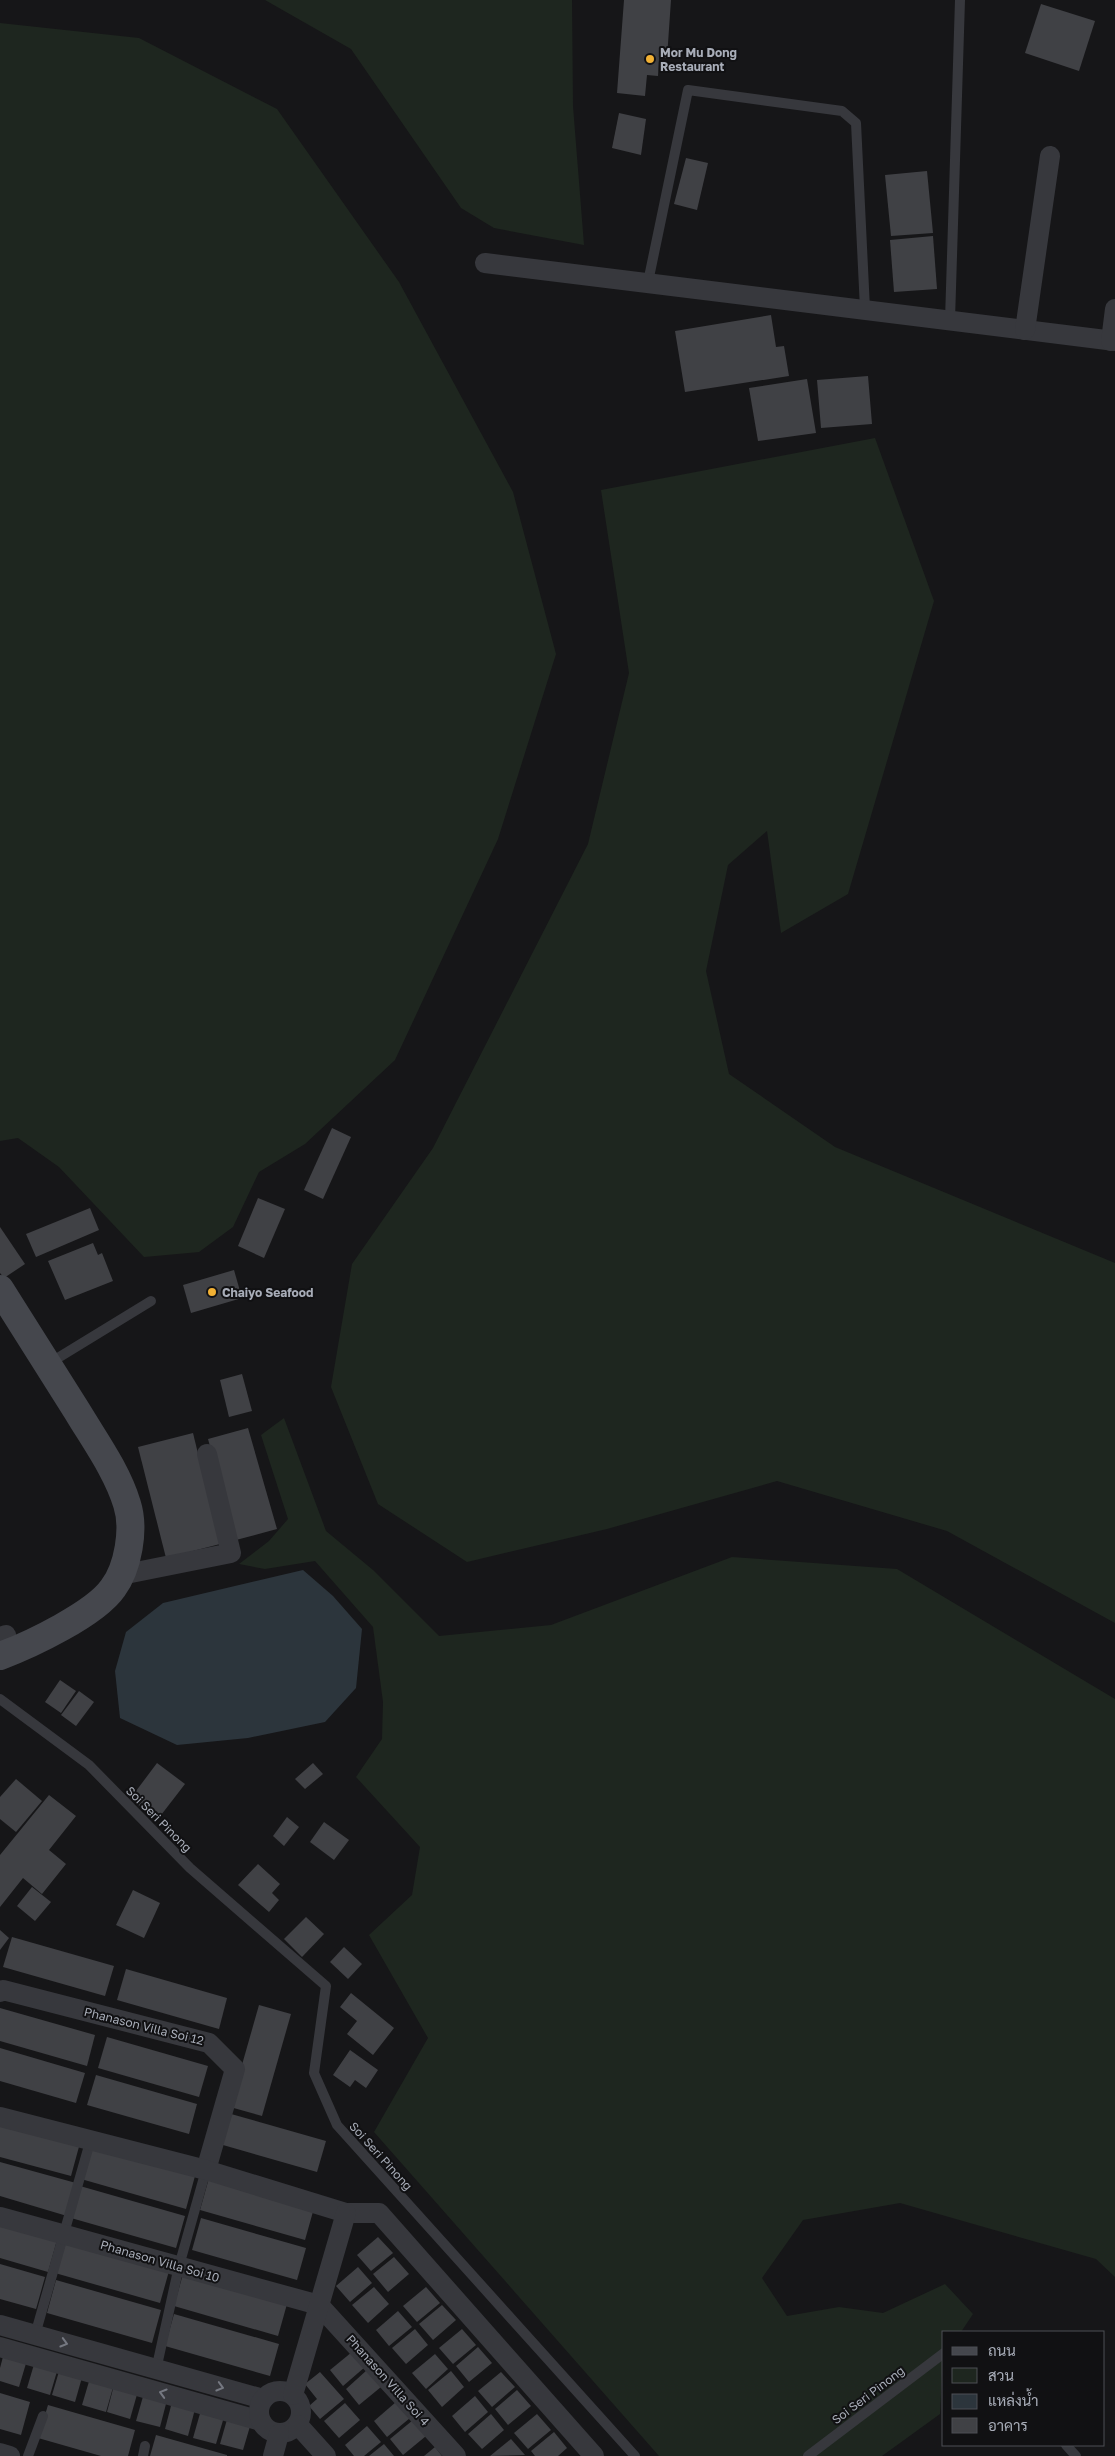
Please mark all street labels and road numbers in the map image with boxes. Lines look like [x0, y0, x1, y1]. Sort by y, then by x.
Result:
street label: Soi Seri Pinong [123, 1783, 195, 1855]
street label: Phanason Villa Soi 12 [83, 2004, 205, 2048]
street label: Soi Seri Pinong [346, 2119, 416, 2193]
street label: Phanason Villa Soi 10 [99, 2237, 221, 2285]
street label: Phanason Villa Soi 4 [343, 2331, 433, 2429]
street label: Soi Seri Pinong [829, 2363, 907, 2427]

